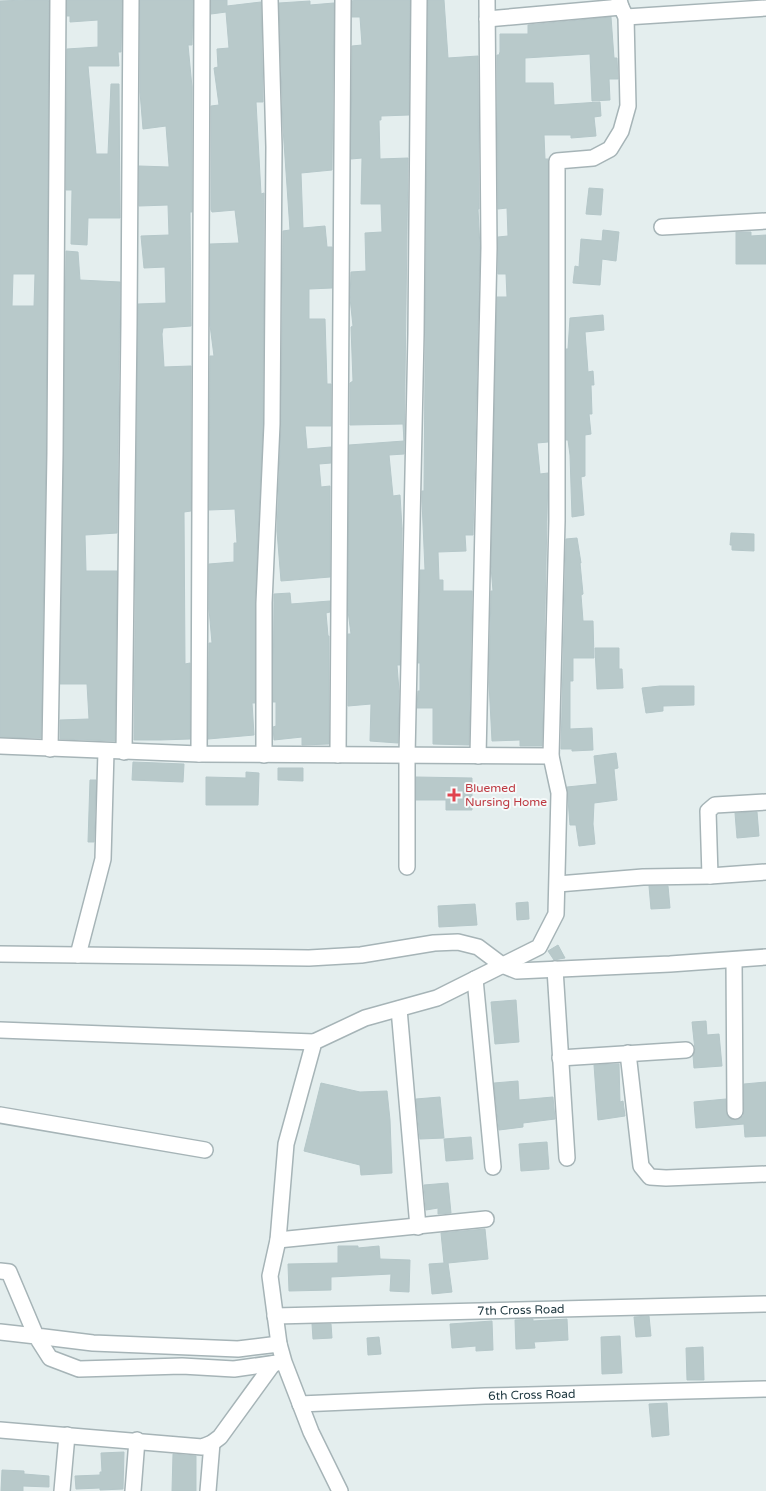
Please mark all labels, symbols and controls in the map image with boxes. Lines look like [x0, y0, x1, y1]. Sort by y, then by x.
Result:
place label: Bluemed Nursing Home [465, 781, 547, 809]
marker: Bluemed Nursing Home [447, 788, 461, 802]
street label: 7th Cross Road [477, 1302, 565, 1318]
street label: 6th Cross Road [488, 1387, 576, 1403]

